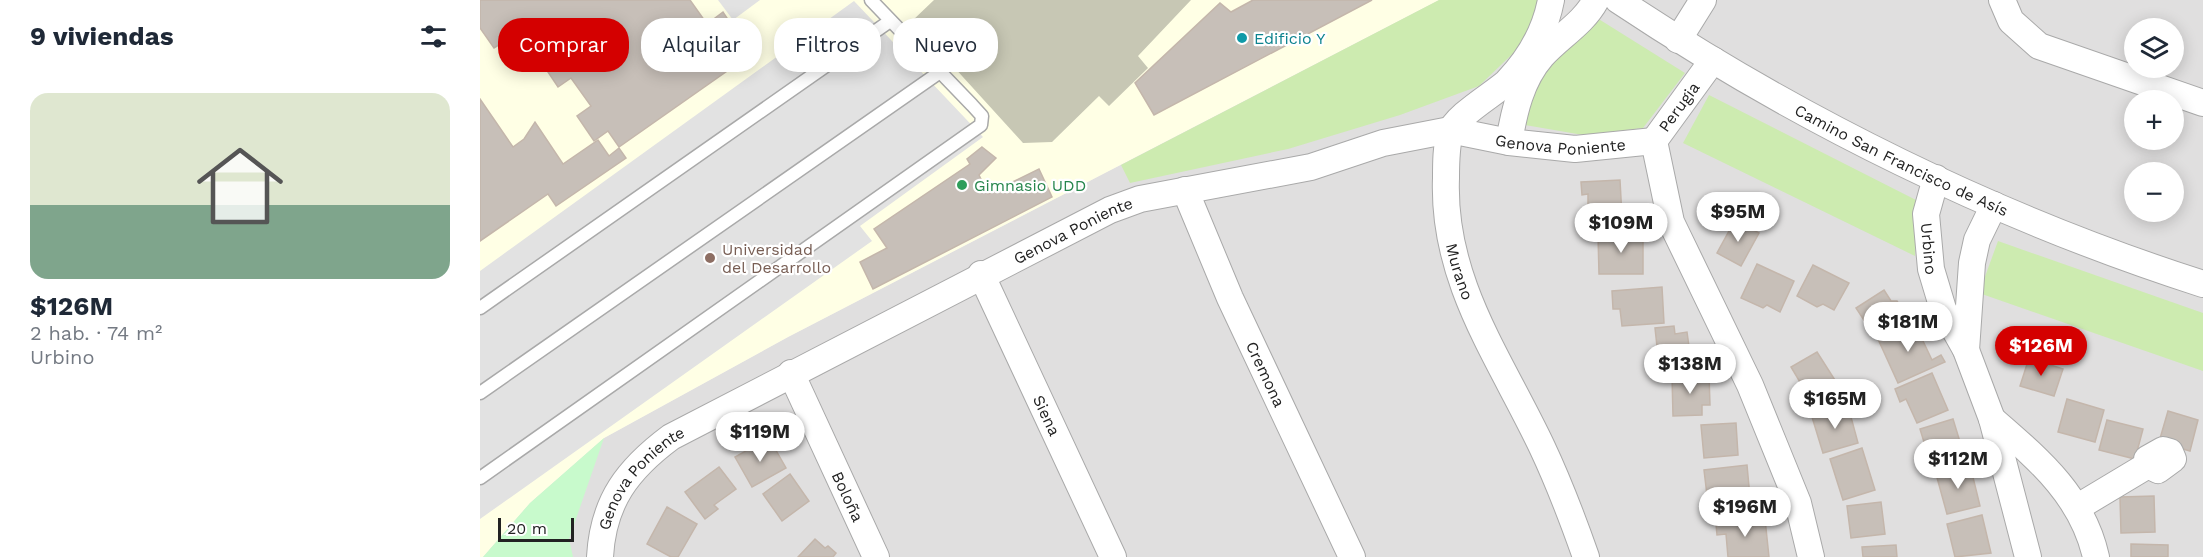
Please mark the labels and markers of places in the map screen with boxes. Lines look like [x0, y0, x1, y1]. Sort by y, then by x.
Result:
place label: Edificio Y [1254, 29, 1326, 48]
marker: Edificio Y [1235, 31, 1249, 45]
place label: Gimnasio UDD [974, 176, 1086, 195]
marker: Gimnasio UDD [955, 178, 969, 192]
pin: $95M [1702, 192, 1774, 243]
pin: $109M [1579, 203, 1663, 254]
place label: Universidad del Desarrollo [722, 240, 831, 277]
marker: Universidad del Desarrollo [703, 251, 717, 265]
pin: $181M [1866, 302, 1950, 353]
pin: $126M [1999, 326, 2083, 377]
pin: $138M [1648, 344, 1732, 395]
pin: $165M [1793, 379, 1877, 430]
pin: $119M [718, 412, 802, 463]
pin: $112M [1916, 439, 2000, 490]
pin: $196M [1703, 487, 1787, 538]

